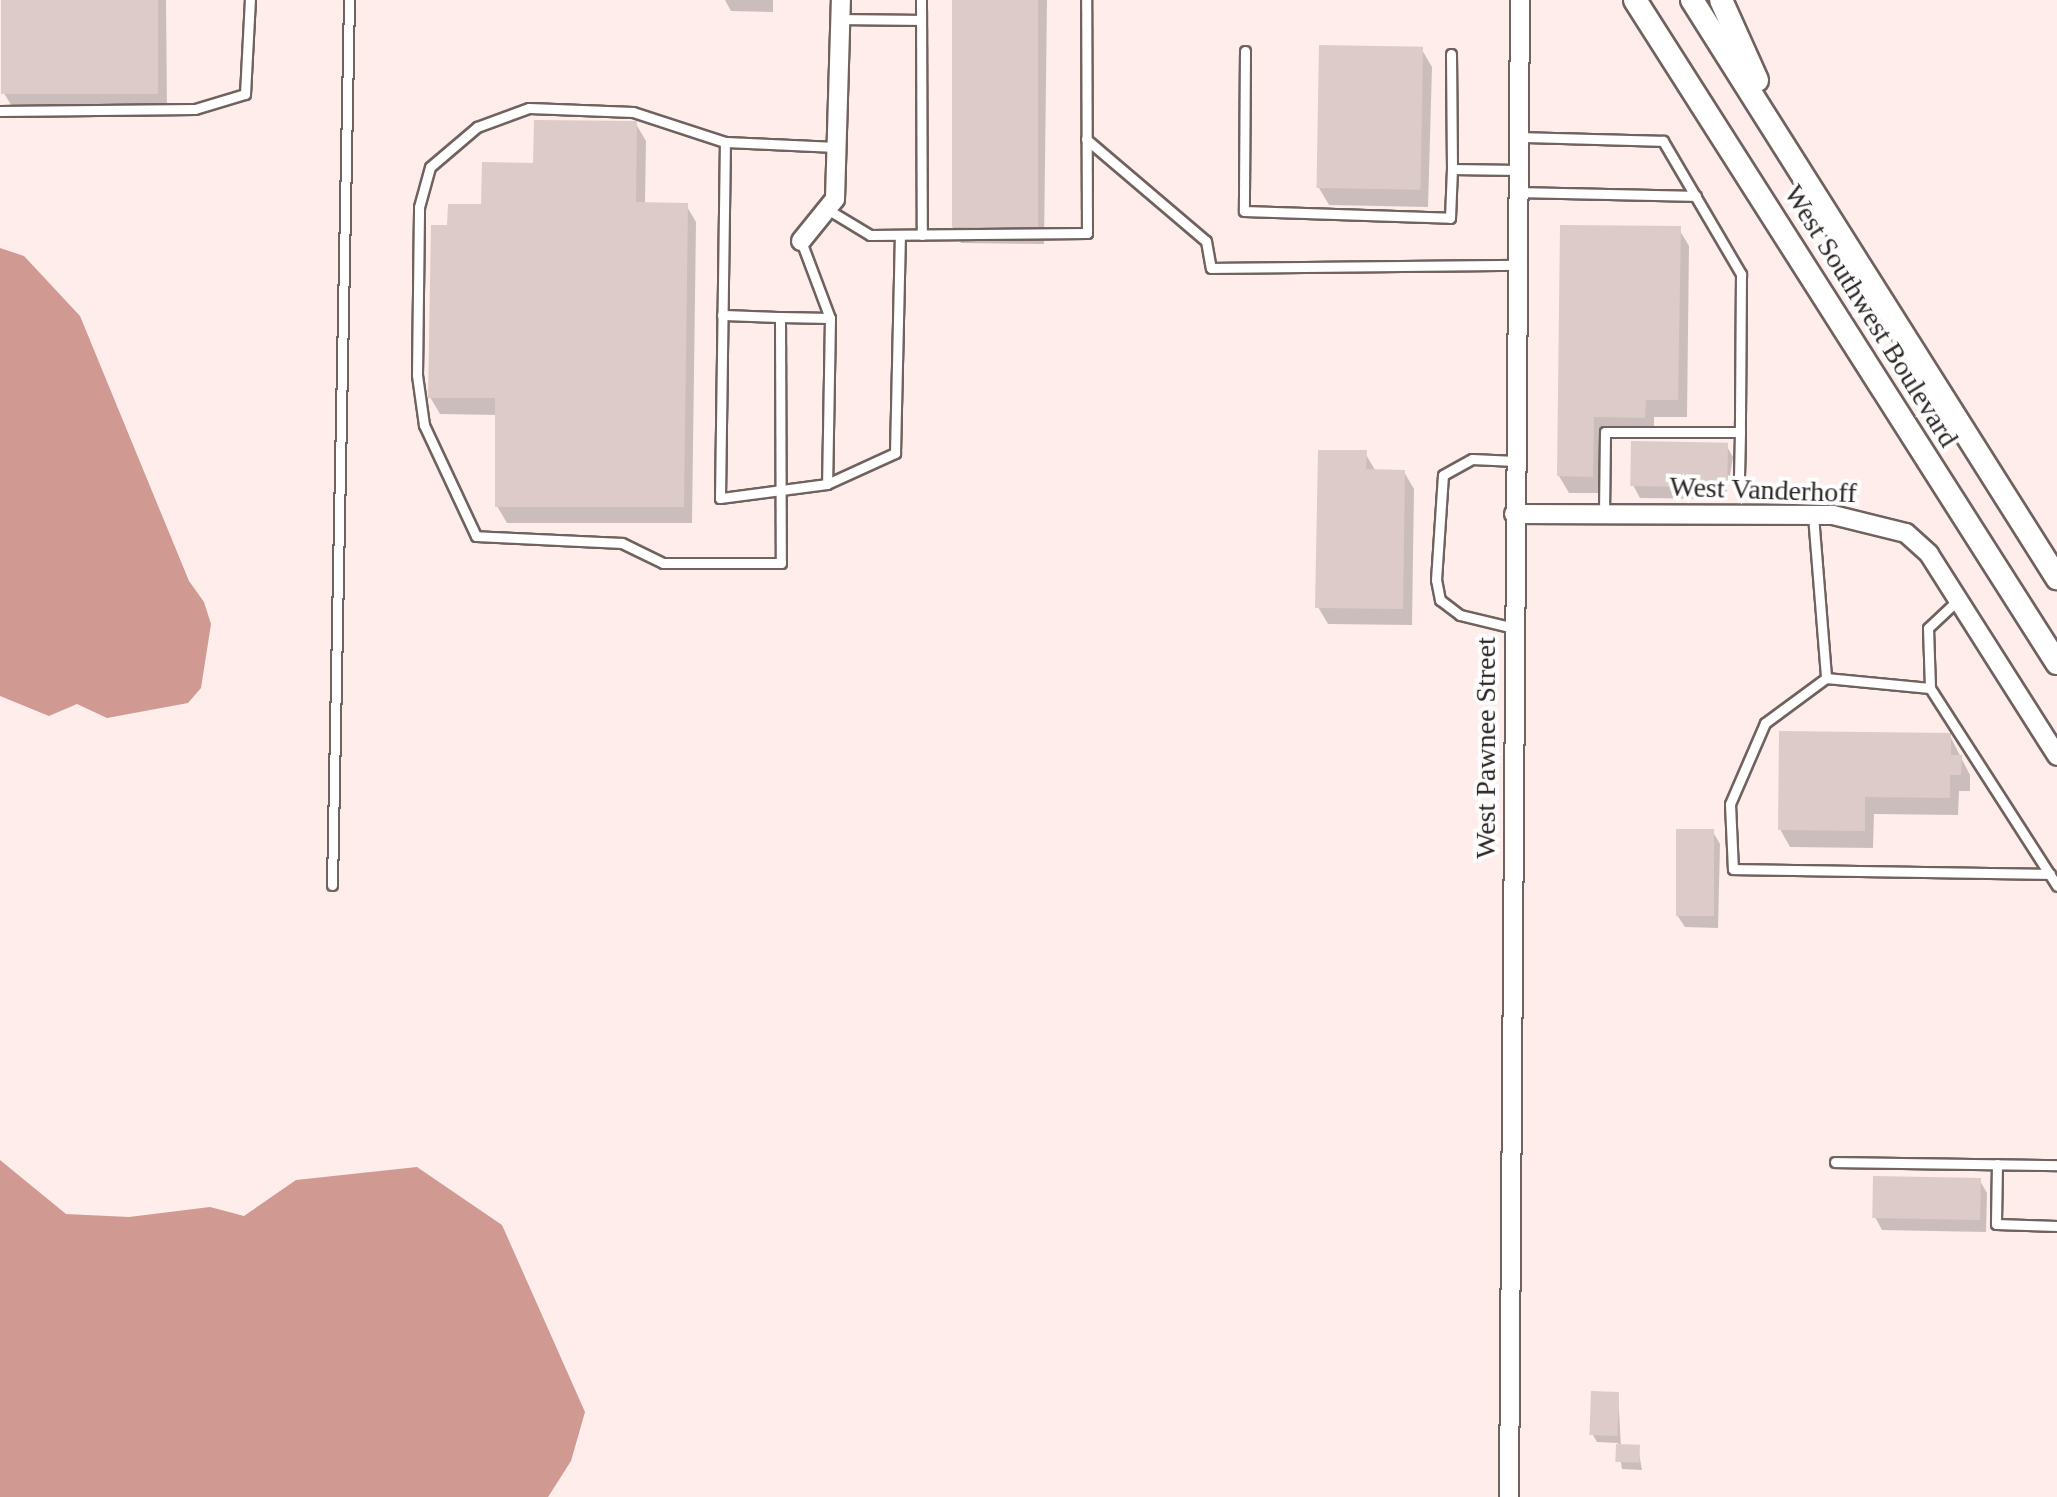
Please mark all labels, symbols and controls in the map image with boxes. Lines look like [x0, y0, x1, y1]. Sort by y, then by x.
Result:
street label: West Southwest Boulevard [1777, 179, 1965, 453]
street label: West Vanderhoff [1669, 470, 1857, 510]
street label: West Pawnee Street [1469, 637, 1503, 859]

